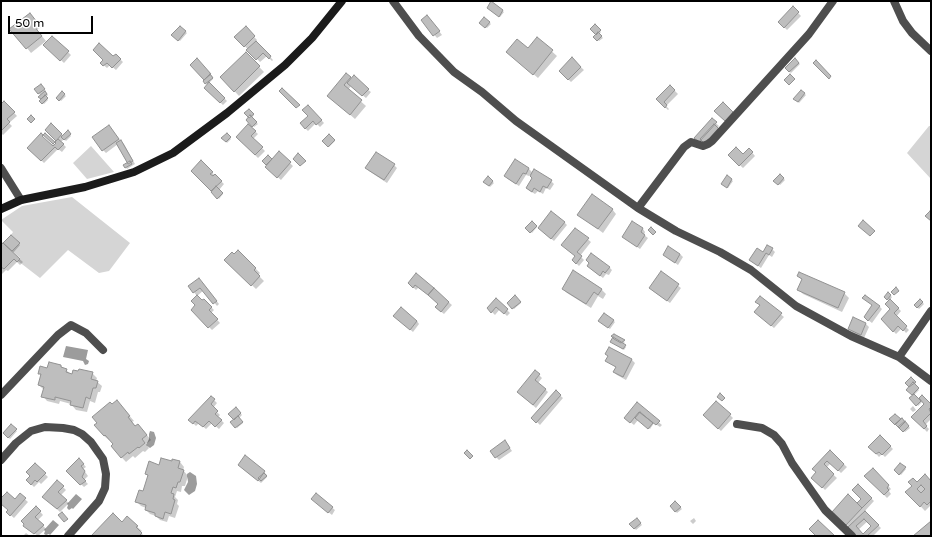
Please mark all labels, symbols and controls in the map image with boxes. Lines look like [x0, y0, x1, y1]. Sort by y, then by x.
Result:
scale bar [10, 8, 95, 34]
text: 50 m [15, 16, 44, 30]

